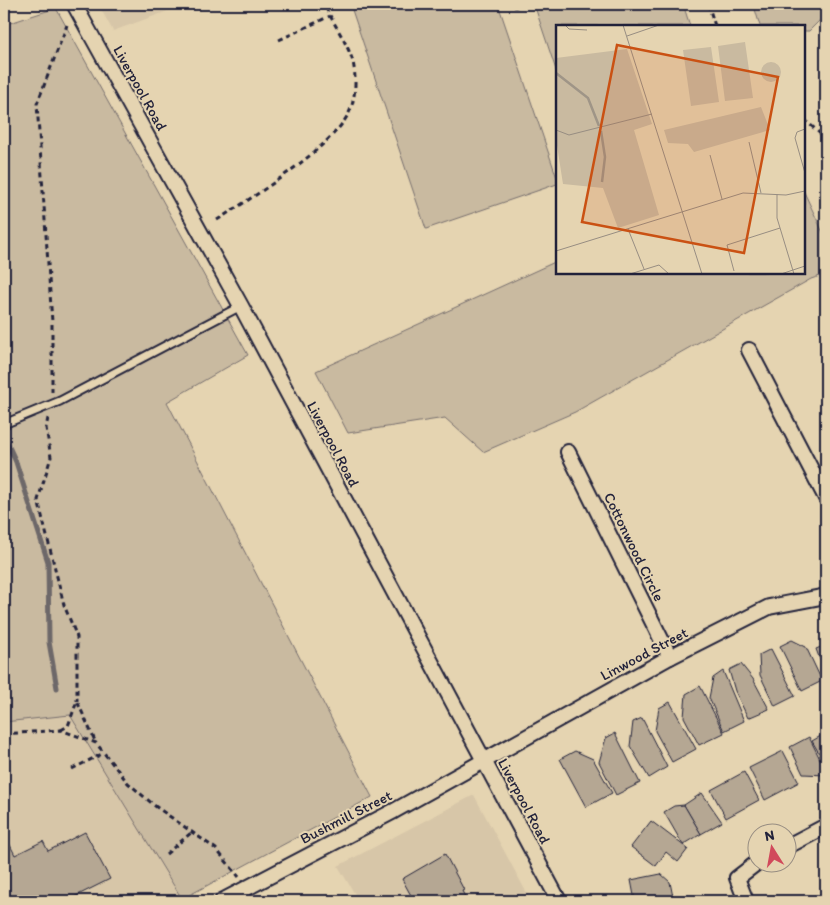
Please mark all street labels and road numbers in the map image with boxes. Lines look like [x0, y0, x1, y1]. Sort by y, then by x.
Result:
street label: Liverpool Road [109, 42, 171, 134]
street label: Liverpool Road [303, 398, 363, 490]
street label: Cottonwood Circle [600, 490, 668, 604]
street label: Linwood Street [597, 623, 691, 685]
street label: Liverpool Road [494, 755, 554, 847]
street label: Bushmill Street [297, 786, 395, 848]

